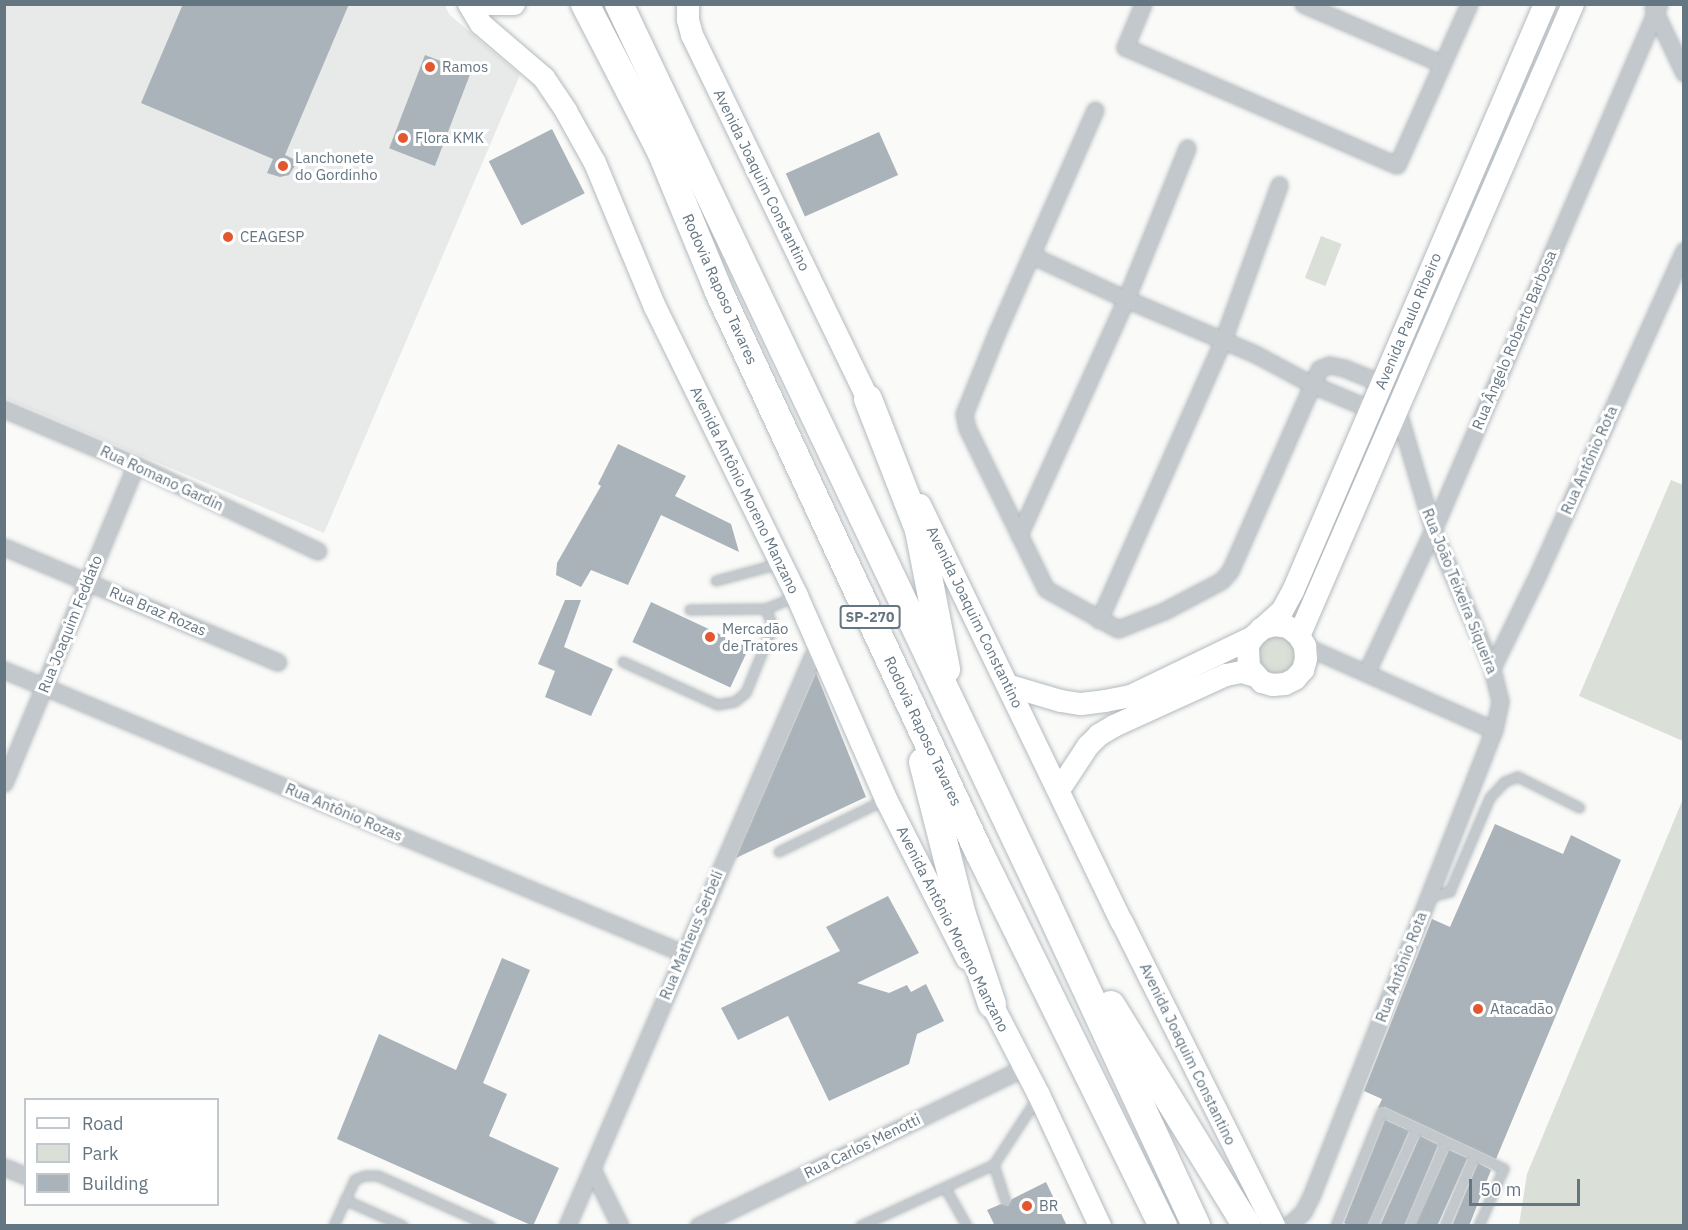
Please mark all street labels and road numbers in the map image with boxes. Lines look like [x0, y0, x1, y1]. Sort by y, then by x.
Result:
street label: Avenida Joaquim Constantino [710, 86, 814, 274]
street label: Rodovia Raposo Tavares [679, 211, 761, 367]
street label: Rua Ângelo Roberto Barbosa [1468, 248, 1560, 432]
street label: Avenida Paulo Ribeiro [1371, 250, 1445, 392]
street label: Avenida Antônio Moreno Manzano [687, 383, 803, 597]
street label: Rua Antônio Rota [1557, 403, 1621, 517]
street label: Rua Romano Gardin [98, 442, 226, 514]
street label: Rua João Teixeira Siqueira [1419, 506, 1501, 676]
street label: Avenida Joaquim Constantino [923, 523, 1027, 711]
street label: Rua Joaquim Feddato [34, 553, 106, 695]
street label: Rua Braz Rozas [107, 583, 209, 639]
road number: SP-270 [838, 606, 902, 628]
street label: Rodovia Raposo Tavares [880, 653, 966, 809]
street label: Rua Antônio Rozas [283, 779, 405, 845]
street label: Avenida Antônio Moreno Manzano [893, 823, 1013, 1035]
street label: Rua Matheus Serbeli [656, 868, 726, 1002]
street label: Rua Antônio Rota [1372, 909, 1430, 1025]
street label: Avenida Joaquim Constantino [1136, 960, 1240, 1148]
street label: Rua Carlos Menotti [801, 1110, 923, 1182]

